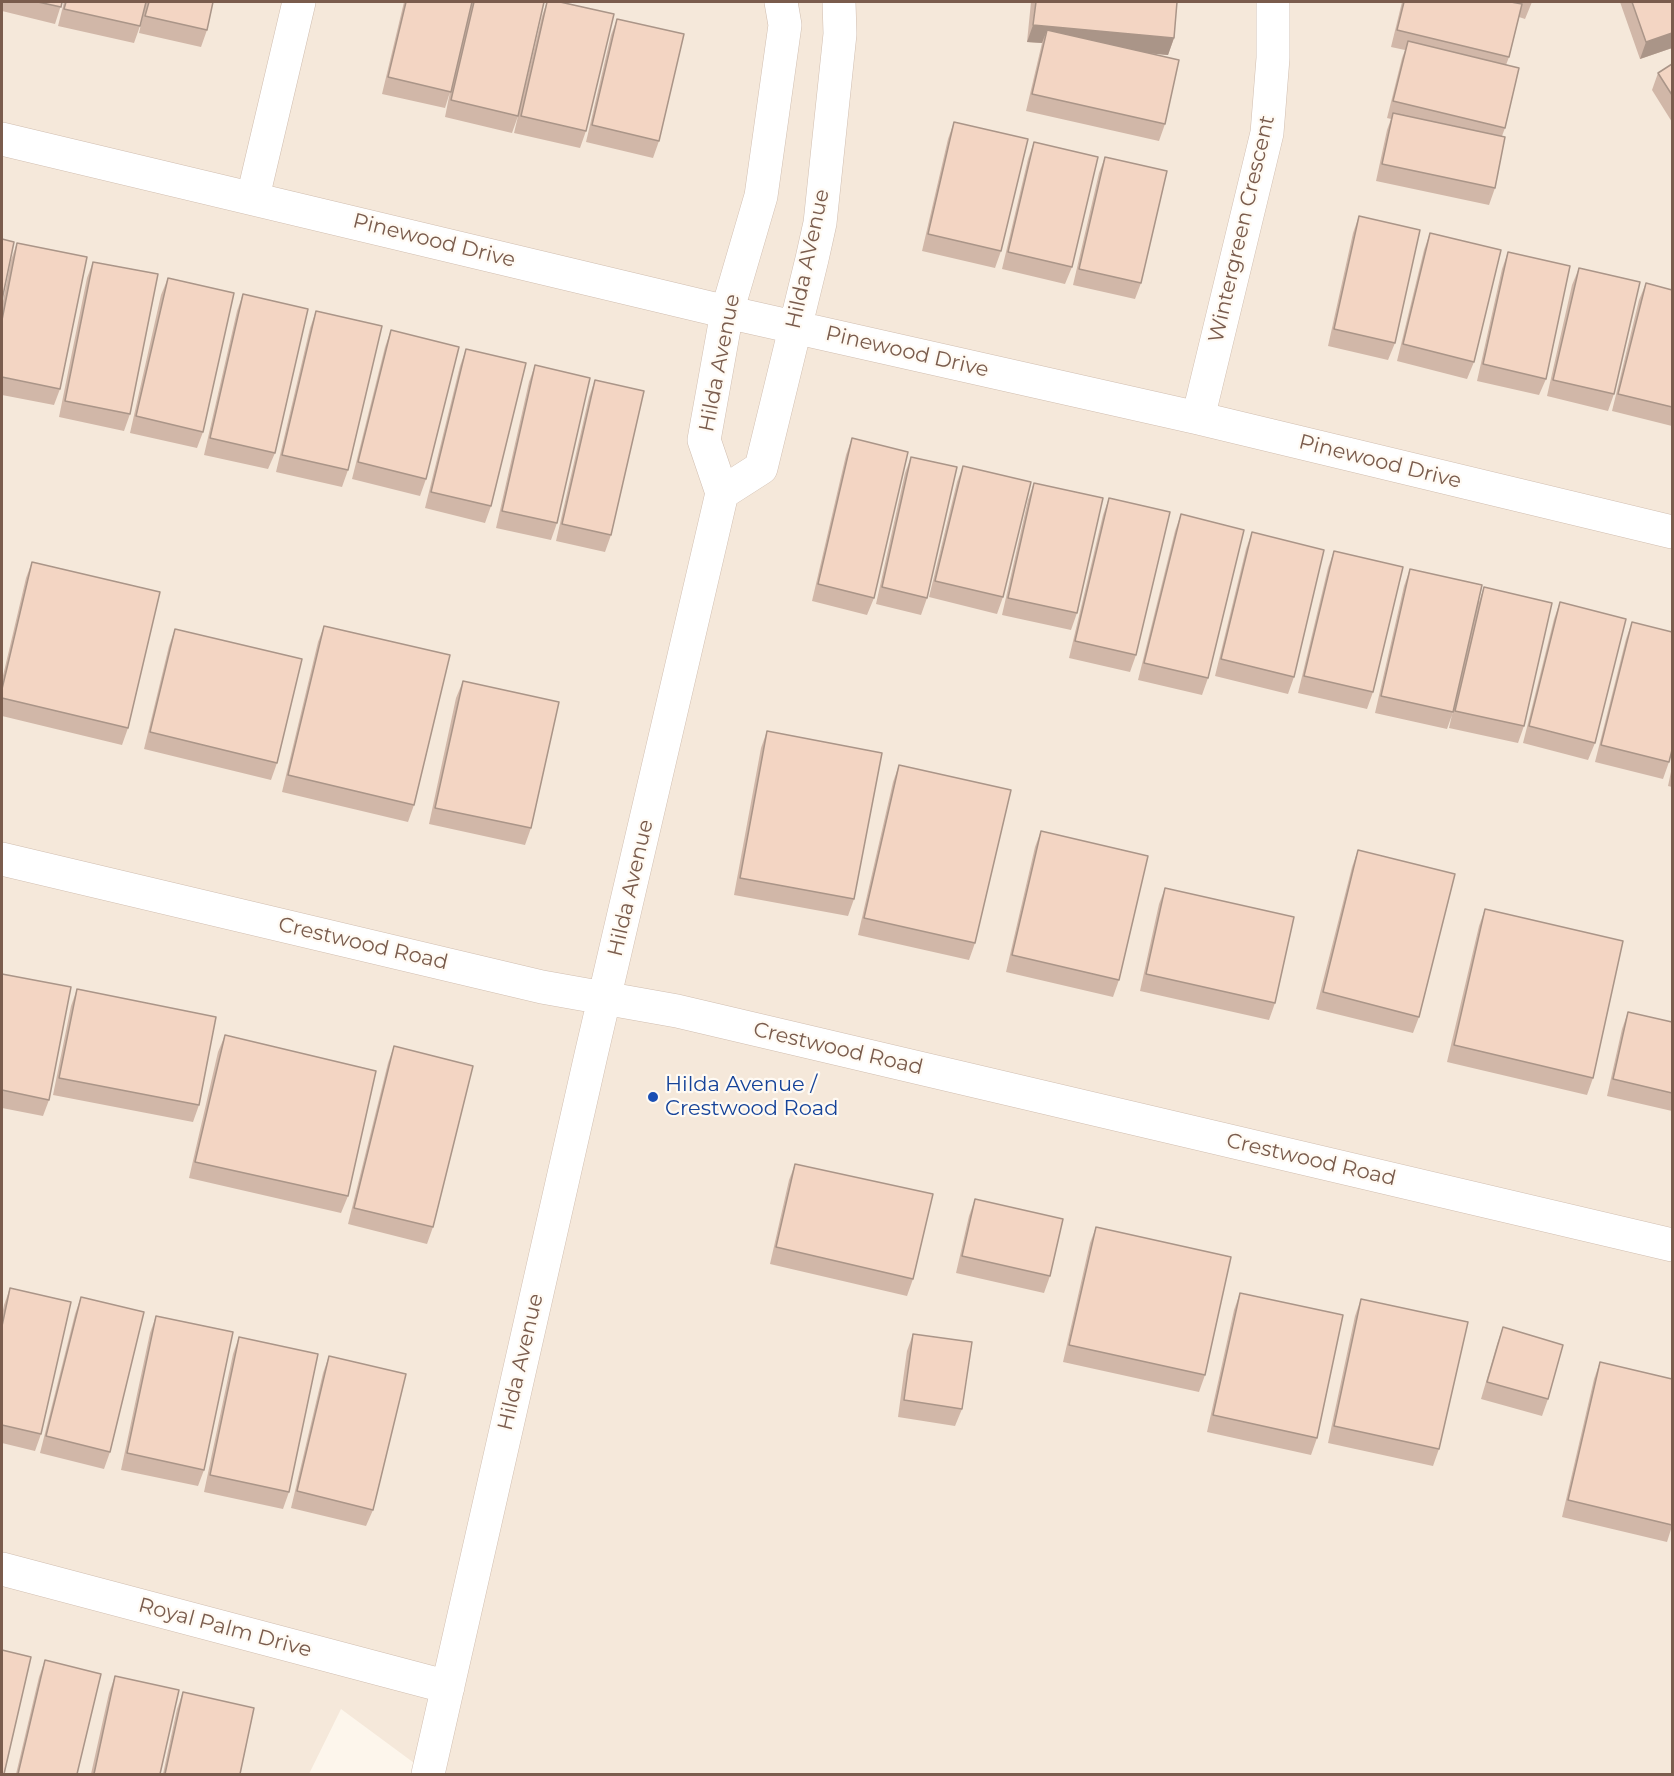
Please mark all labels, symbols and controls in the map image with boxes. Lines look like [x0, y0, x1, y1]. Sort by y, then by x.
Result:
street label: Wintergreen Crescent [1204, 113, 1280, 345]
street label: Hilda AVenue [781, 187, 835, 331]
street label: Pinewood Drive [350, 209, 518, 273]
street label: Hilda Avenue [694, 292, 746, 434]
street label: Pinewood Drive [823, 321, 991, 383]
street label: Pinewood Drive [1296, 430, 1464, 494]
street label: Hilda Avenue [603, 817, 659, 959]
street label: Crestwood Road [276, 912, 450, 976]
street label: Crestwood Road [751, 1017, 925, 1081]
place label: Hilda Avenue / Crestwood Road [665, 1072, 838, 1122]
marker: Hilda Avenue / Crestwood Road [646, 1090, 660, 1104]
street label: Crestwood Road [1224, 1128, 1398, 1192]
street label: Hilda Avenue [493, 1291, 549, 1433]
street label: Royal Palm Drive [136, 1593, 314, 1663]

